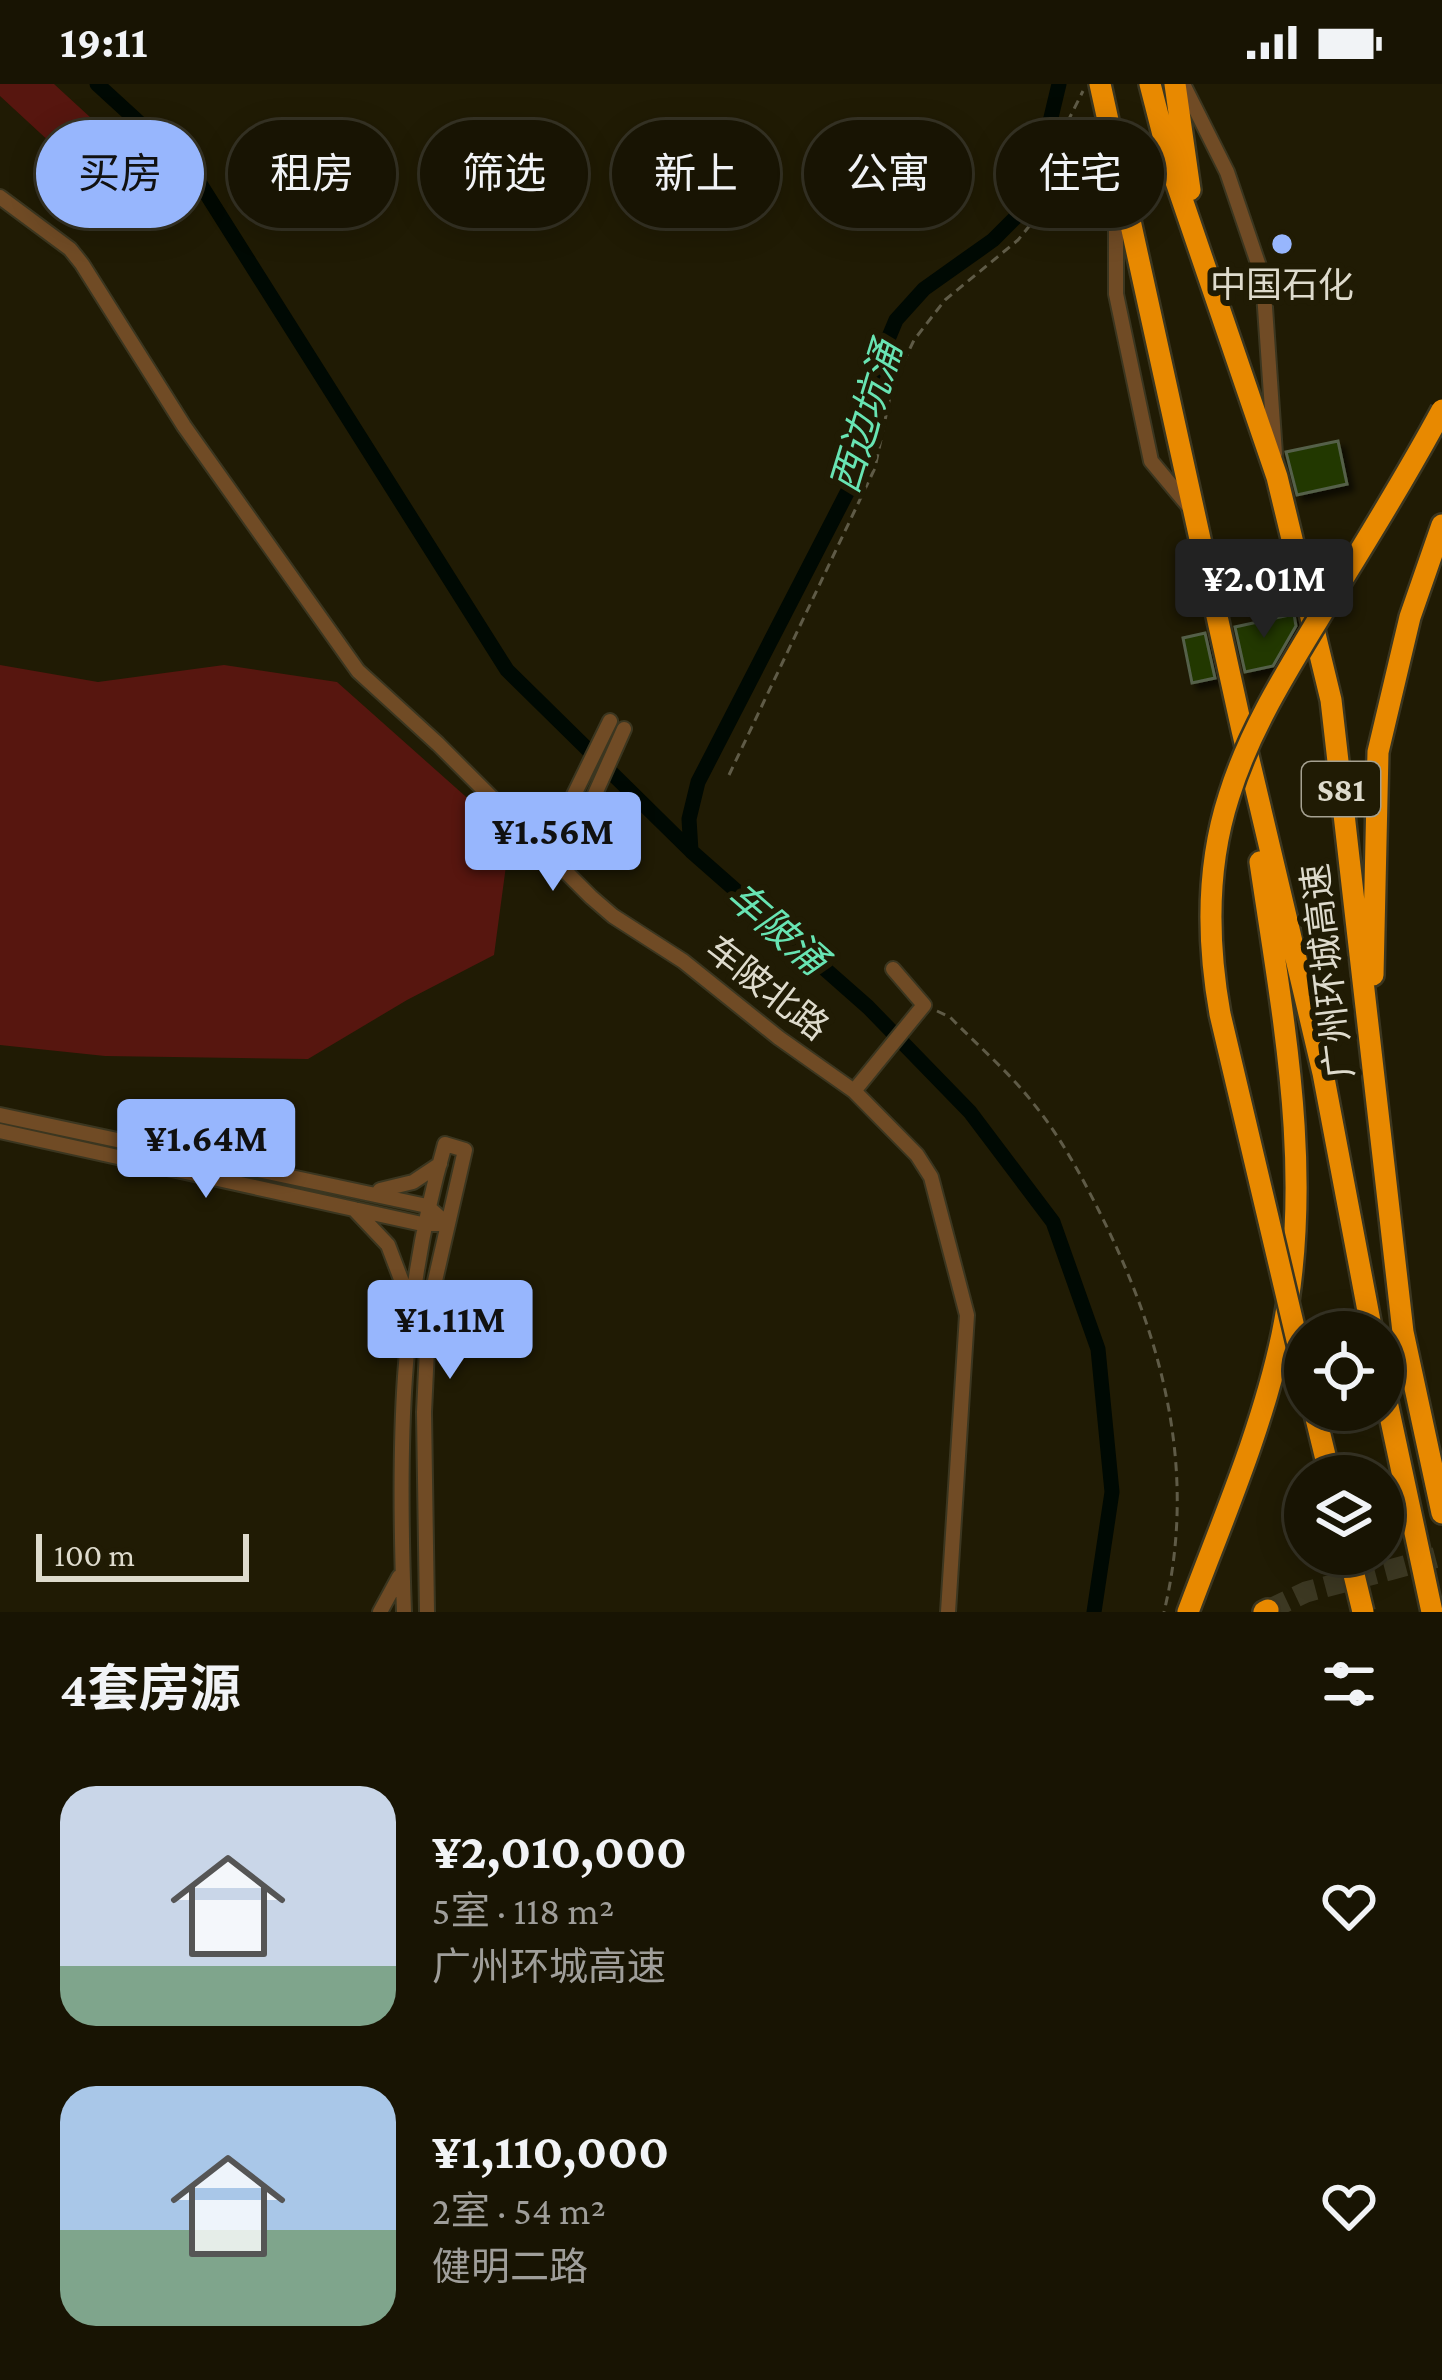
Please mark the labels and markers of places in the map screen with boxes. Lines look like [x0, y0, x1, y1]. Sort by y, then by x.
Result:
marker: 中国石化 [1269, 231, 1295, 257]
place label: 中国石化 [1210, 265, 1354, 305]
pin: ¥2.01M [1166, 539, 1362, 641]
pin: ¥1.56M [455, 792, 651, 894]
pin: ¥1.64M [108, 1099, 304, 1201]
pin: ¥1.11M [352, 1280, 548, 1382]

